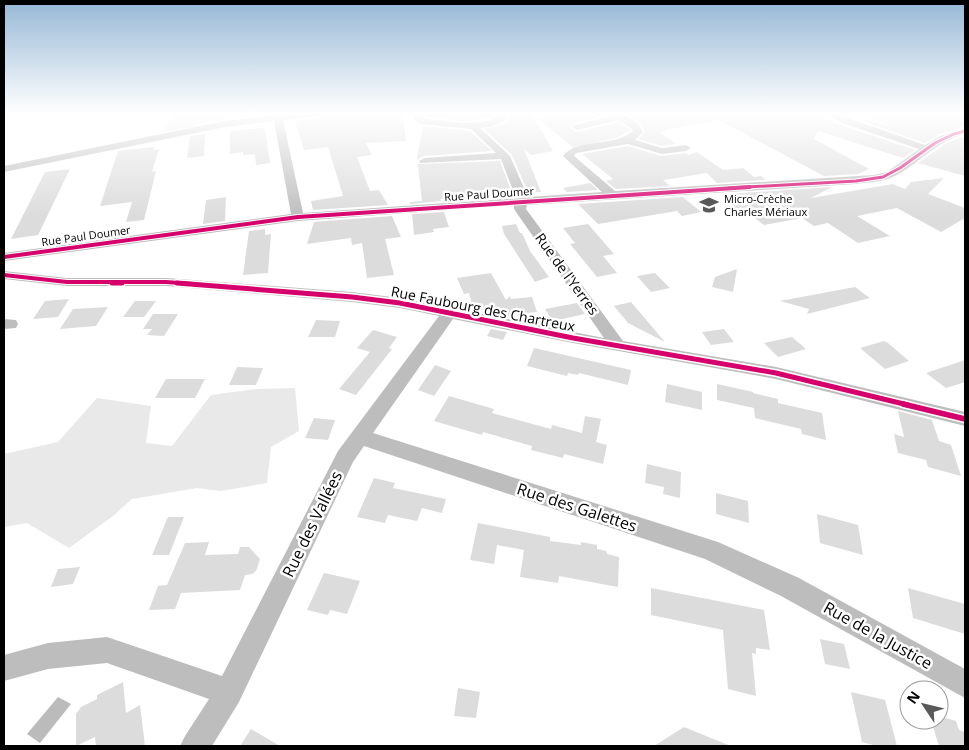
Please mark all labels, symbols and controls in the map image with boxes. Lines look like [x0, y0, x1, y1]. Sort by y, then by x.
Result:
street label: Rue Paul Doumer [444, 183, 535, 204]
place label: Micro-Crèche Charles Mériaux [724, 191, 808, 219]
school or university icon: Micro-Crèche Charles Mériaux [698, 194, 720, 216]
street label: Rue Paul Doumer [40, 222, 132, 249]
street label: Rue de l'Yerres [531, 229, 604, 319]
street label: Rue Faubourg des Chartreux [390, 281, 577, 336]
street label: Rue des Vallées [277, 467, 347, 581]
street label: Rue des Galettes [514, 477, 640, 537]
street label: Rue de la Justice [820, 596, 936, 674]
north arrow [899, 680, 949, 730]
text: N [902, 687, 924, 707]

